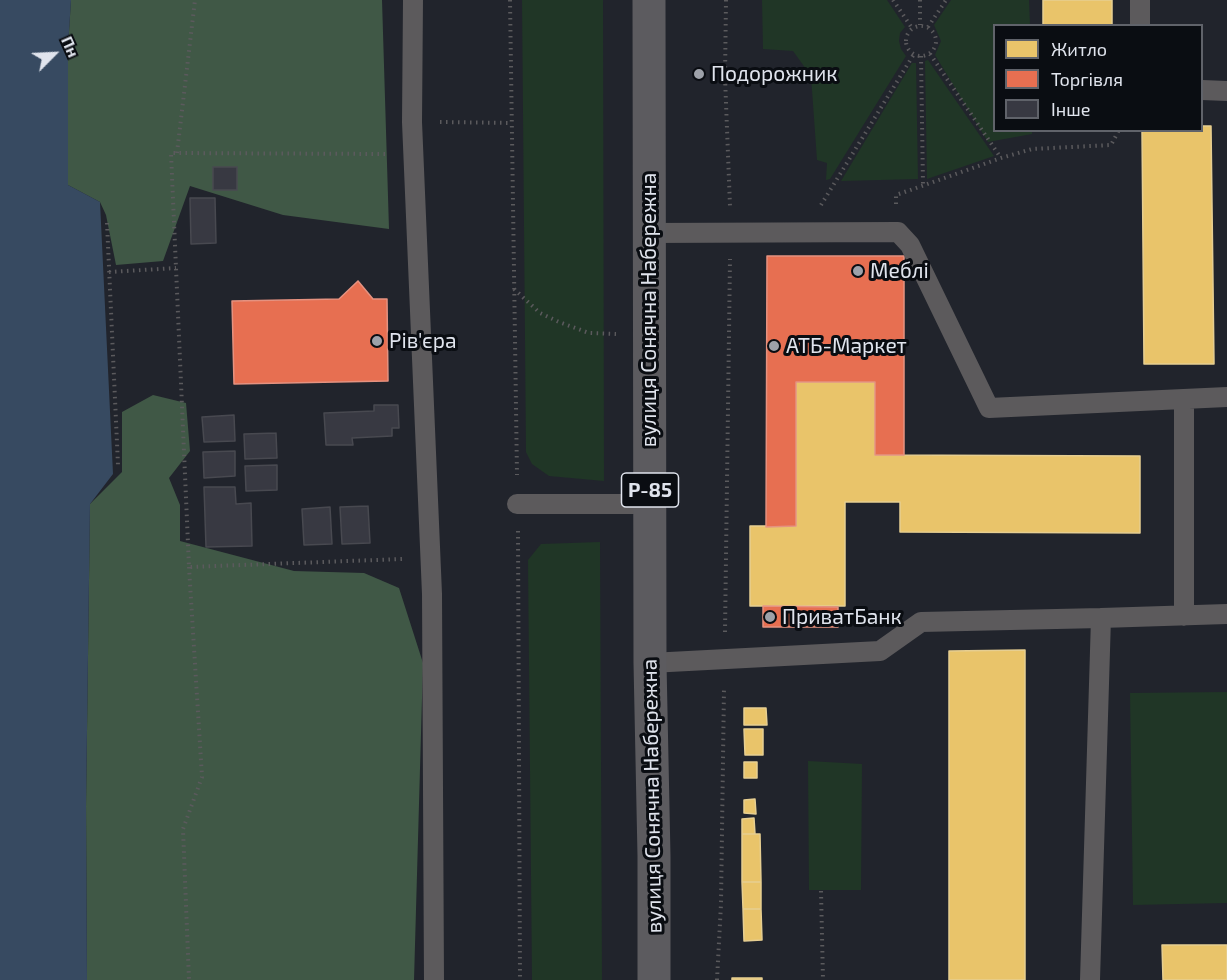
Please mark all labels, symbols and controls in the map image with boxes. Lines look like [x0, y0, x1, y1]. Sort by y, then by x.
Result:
north arrow [24, 24, 84, 84]
legend [993, 24, 1203, 132]
text: Пн [58, 33, 84, 60]
text: Житло [1051, 38, 1107, 60]
place label: Подорожник [711, 61, 838, 87]
marker: Подорожник [692, 67, 706, 81]
text: Торгівля [1051, 68, 1123, 90]
text: Інше [1051, 98, 1090, 120]
street label: вулиця Сонячна Набережна [636, 173, 662, 447]
place label: Меблі [870, 258, 929, 284]
marker: Меблі [851, 264, 865, 278]
place label: Рів'єра [389, 328, 457, 354]
place label: АТБ-Маркет [786, 333, 907, 359]
marker: Рів'єра [370, 334, 384, 348]
marker: АТБ-Маркет [767, 339, 781, 353]
road number: Р-85 [622, 473, 678, 507]
place label: ПриватБанк [782, 604, 902, 630]
marker: ПриватБанк [763, 610, 777, 624]
street label: вулиця Сонячна Набережна [637, 659, 667, 933]

